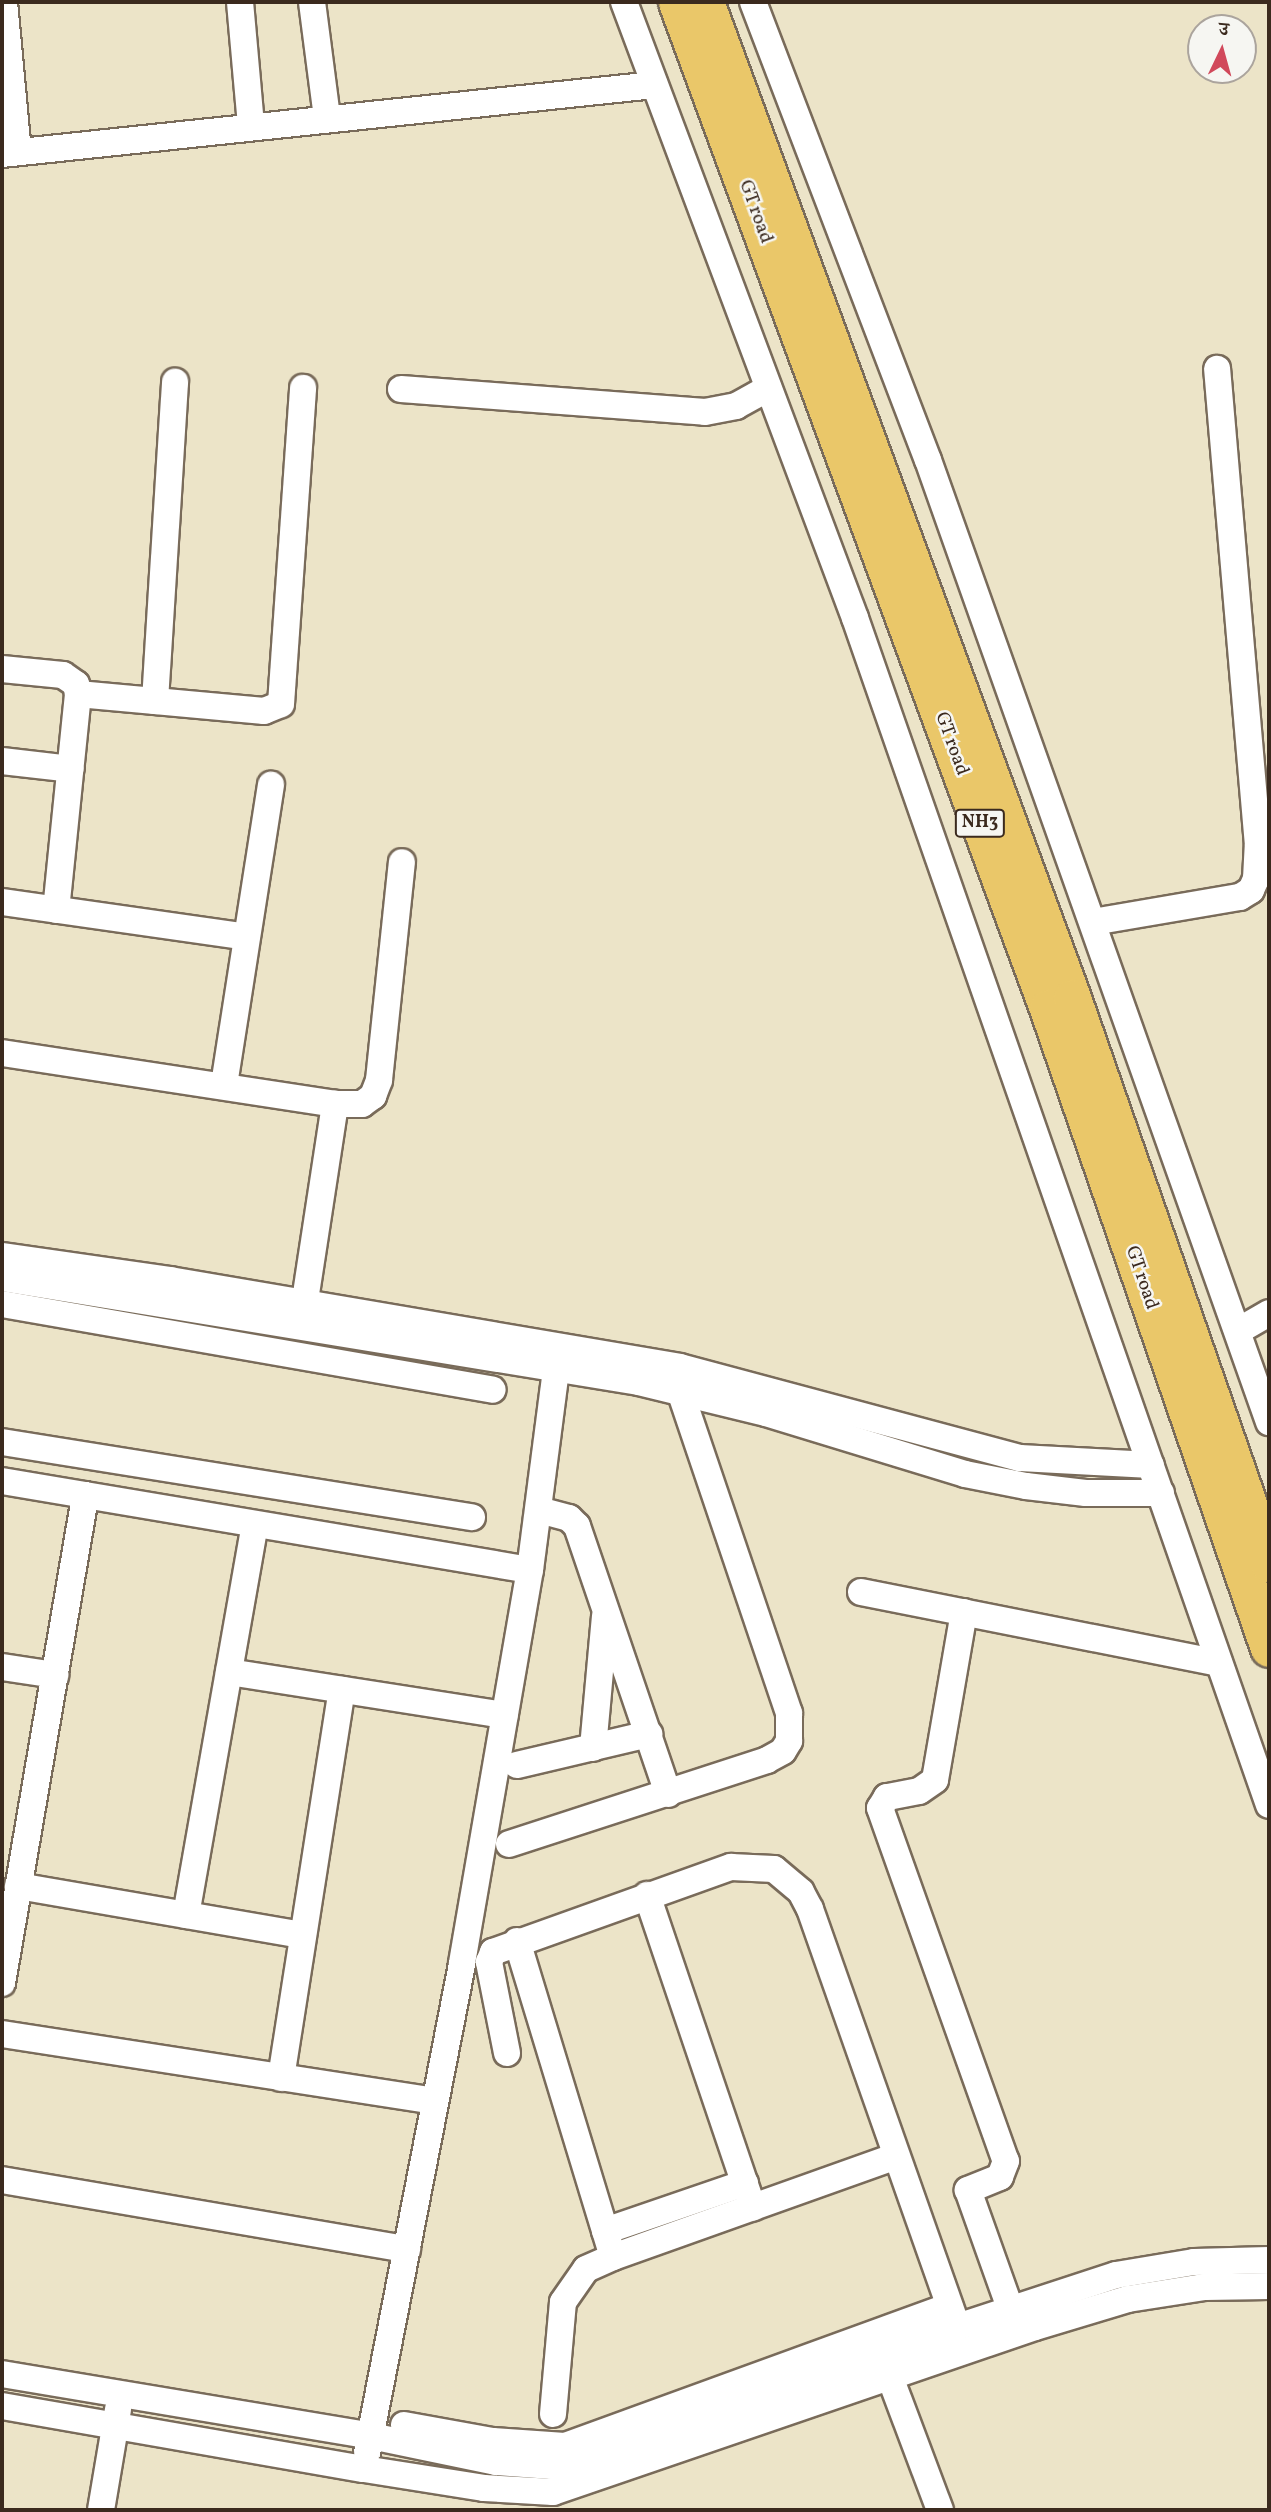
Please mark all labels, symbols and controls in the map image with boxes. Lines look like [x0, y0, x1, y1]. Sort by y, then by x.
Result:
north arrow [1187, 14, 1257, 84]
text: उ [1218, 17, 1230, 43]
street label: GT road [733, 177, 777, 247]
street label: GT road [929, 709, 973, 779]
road number: NH3 [954, 808, 1006, 838]
street label: GT road [1119, 1243, 1163, 1313]

